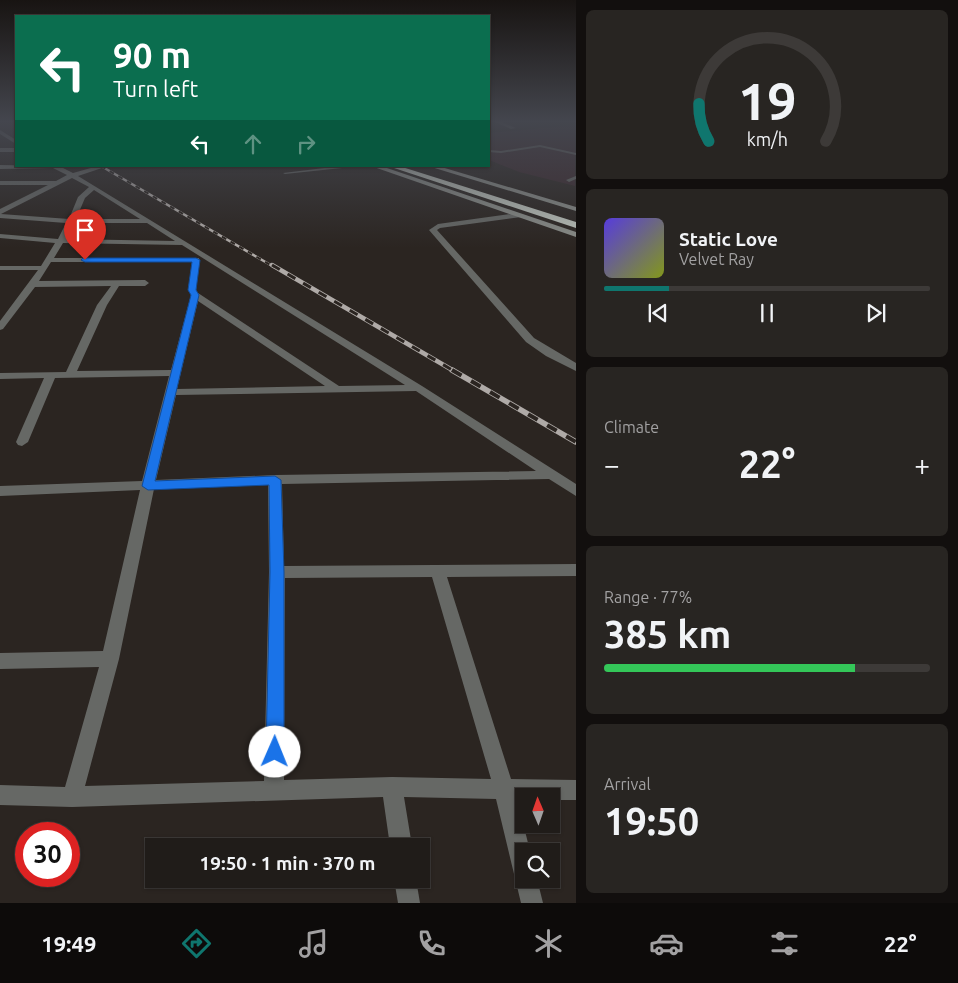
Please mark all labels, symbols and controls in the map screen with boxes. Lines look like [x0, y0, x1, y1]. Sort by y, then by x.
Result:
icon: left [30, 35, 95, 100]
text: 90 m [113, 35, 191, 75]
text: 19 [738, 72, 796, 130]
text: Turn left [113, 76, 198, 101]
text: km/h [746, 129, 788, 149]
icon: left [186, 130, 214, 158]
icon: ahead [239, 130, 267, 158]
icon: right [292, 130, 320, 158]
pin [64, 209, 106, 260]
icon: arrive [71, 216, 99, 244]
text: Static Love [679, 228, 778, 250]
text: Velvet Ray [679, 250, 754, 268]
icon: previous [644, 299, 672, 327]
icon: pause [753, 299, 781, 327]
icon: next [862, 299, 890, 327]
text: Climate [604, 418, 659, 436]
text: 22° [739, 443, 795, 485]
text: − [604, 449, 620, 480]
text: + [914, 449, 930, 480]
text: Range · 77% [604, 588, 692, 606]
text: 385 km [604, 613, 731, 655]
position arrow [248, 725, 300, 777]
text: Arrival [604, 775, 651, 793]
north arrow [515, 788, 560, 832]
map controls [515, 788, 560, 888]
text: 19:50 [604, 800, 699, 842]
speed limit sign: 30 [15, 822, 80, 887]
button: search [515, 843, 560, 888]
text: 19:50 · 1 min · 370 m [200, 852, 375, 874]
icon: directions [179, 926, 214, 961]
icon: music [296, 926, 331, 961]
icon: phone [414, 926, 449, 961]
icon: climate [531, 926, 566, 961]
icon: car [649, 926, 684, 961]
icon: filters [767, 926, 802, 961]
text: 19:49 [41, 931, 96, 956]
text: 22° [884, 931, 917, 956]

